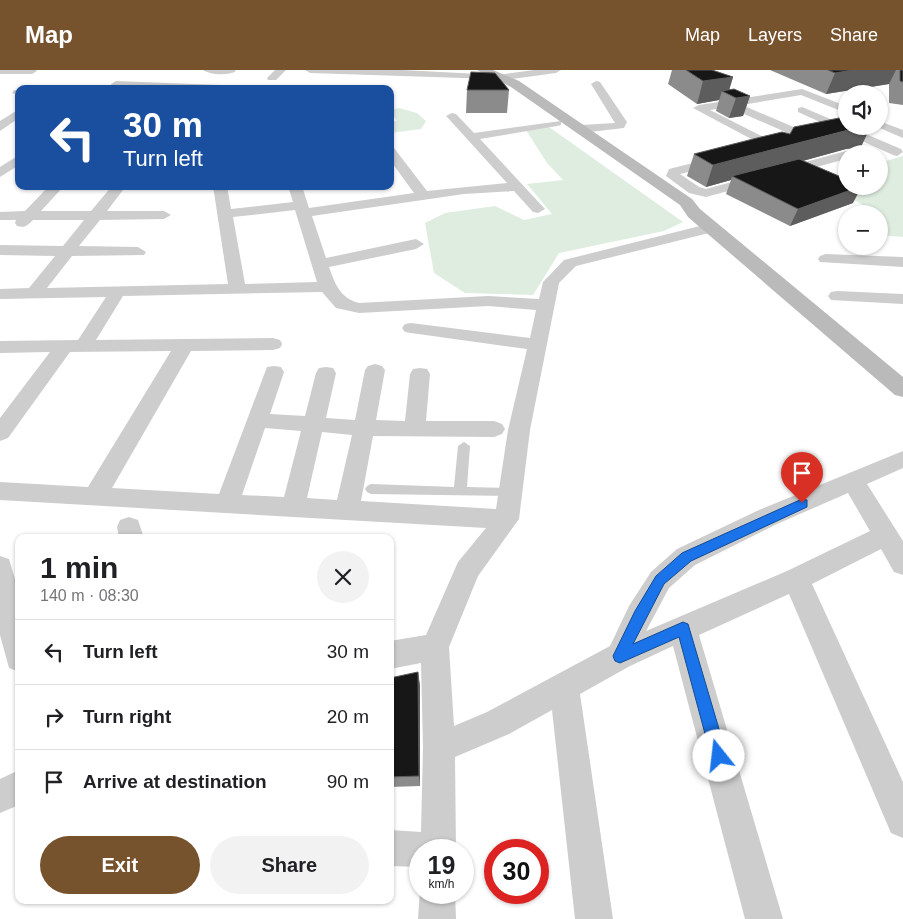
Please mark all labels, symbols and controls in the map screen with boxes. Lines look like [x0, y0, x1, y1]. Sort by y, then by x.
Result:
text: Map [25, 21, 73, 48]
text: Map [685, 25, 720, 45]
text: Layers [748, 25, 802, 45]
text: Share [830, 25, 878, 45]
map controls [838, 85, 888, 255]
button: sound [838, 85, 888, 135]
icon: left [40, 105, 105, 170]
text: 30 m [123, 105, 203, 144]
button: + [838, 145, 888, 195]
text: Turn left [123, 146, 203, 171]
button: − [838, 205, 888, 255]
pin [781, 452, 823, 503]
icon: arrive [788, 459, 816, 487]
text: 1 min [40, 551, 118, 584]
button: close [317, 551, 369, 603]
text: 140 m · 08:30 [40, 587, 139, 604]
icon: left [40, 638, 68, 666]
text: Turn left [83, 641, 158, 662]
text: 30 m [327, 641, 369, 662]
icon: right [40, 703, 68, 731]
text: Turn right [83, 706, 171, 727]
text: 20 m [327, 706, 369, 727]
position arrow [692, 729, 744, 781]
icon: arrive [40, 768, 68, 796]
text: Arrive at destination [83, 771, 267, 792]
text: 90 m [327, 771, 369, 792]
button: Exit [40, 836, 200, 894]
button: Share [210, 836, 369, 894]
speed limit sign: 30 [484, 839, 549, 904]
text: 19 [428, 851, 455, 879]
text: km/h [428, 877, 455, 891]

